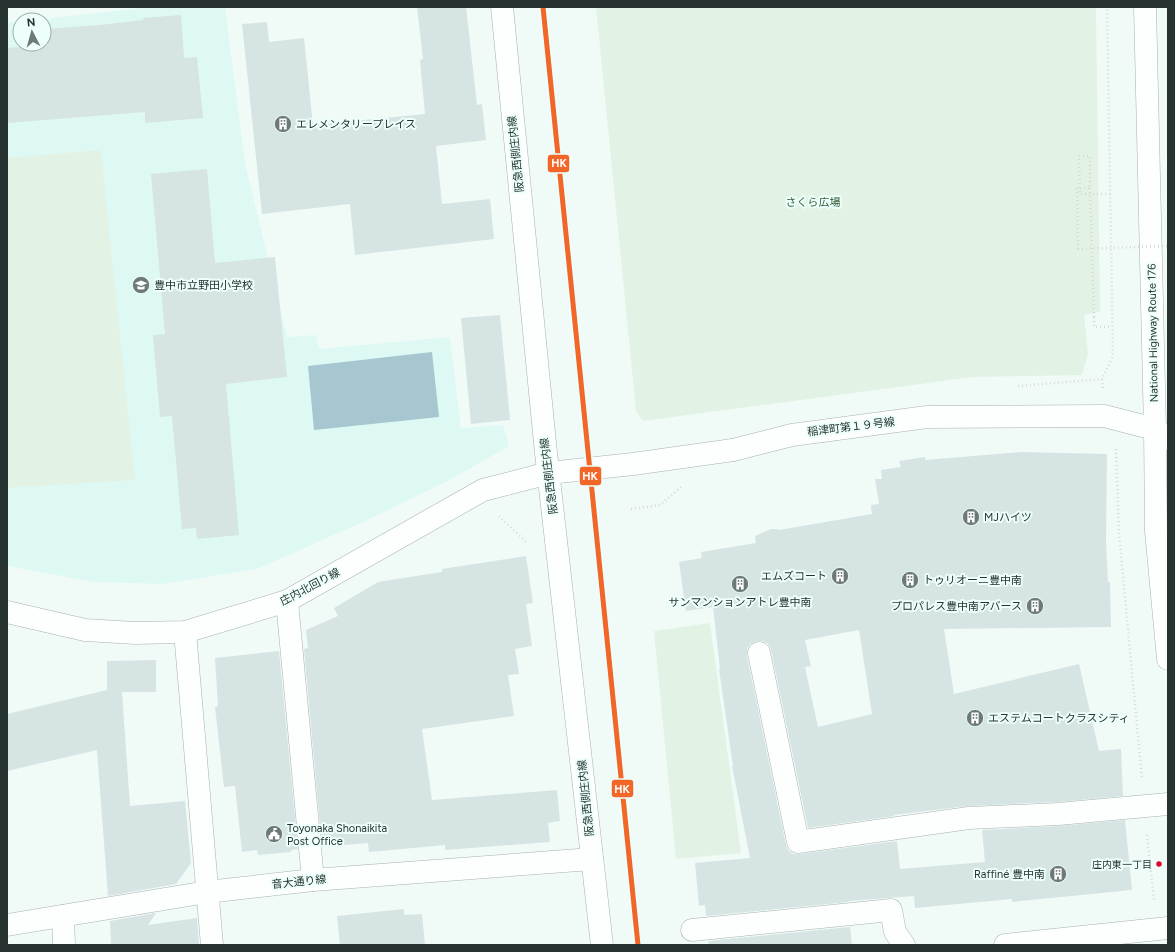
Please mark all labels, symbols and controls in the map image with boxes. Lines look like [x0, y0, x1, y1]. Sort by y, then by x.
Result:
north arrow [12, 12, 52, 52]
text: N [26, 16, 36, 29]
building icon: エレメンタリープレイス [273, 114, 293, 134]
street label: 阪急西側庄内線 [506, 115, 526, 193]
place label: エレメンタリープレイス [296, 118, 416, 131]
line badge: HK [547, 154, 570, 173]
text: HK [551, 157, 567, 170]
park label: さくら広場 [786, 196, 841, 209]
street label: National Highway Route 176 [1145, 263, 1161, 403]
school or university icon: 豊中市立野田小学校 [131, 275, 151, 295]
place label: 豊中市立野田小学校 [154, 279, 253, 292]
street label: 稲津町第１９号線 [807, 415, 895, 439]
street label: 阪急西側庄内線 [538, 437, 560, 515]
line badge: HK [579, 466, 602, 486]
text: HK [582, 470, 598, 483]
building icon: MJハイツ [961, 507, 981, 527]
place label: MJハイツ [984, 511, 1032, 524]
street label: 庄内北回り線 [278, 566, 342, 608]
building icon: エムズコート [830, 566, 850, 586]
place label: エムズコート [761, 570, 827, 583]
building icon: トゥリオーニ豊中南 [900, 570, 920, 590]
building icon: サンマンションアトレ豊中南 [730, 574, 750, 594]
place label: トゥリオーニ豊中南 [923, 574, 1022, 587]
place label: サンマンションアトレ豊中南 [669, 596, 812, 609]
building icon: プロパレス豊中南アバース [1025, 596, 1045, 616]
place label: プロパレス豊中南アバース [891, 600, 1022, 613]
building icon: エステムコートクラスシティ [965, 708, 985, 728]
place label: エステムコートクラスシティ [988, 712, 1130, 725]
street label: 阪急西側庄内線 [576, 759, 596, 837]
line badge: HK [611, 779, 634, 798]
text: HK [614, 783, 630, 796]
place label: Toyonaka Shonaikita Post Office [287, 822, 387, 848]
public building icon: Toyonaka Shonaikita Post Office [264, 824, 284, 844]
place label: 庄内東一丁目 [1092, 858, 1152, 871]
marker: 庄内東一丁目 [1154, 859, 1164, 869]
building icon: Raffiné 豊中南 [1048, 864, 1068, 884]
place label: Raffiné 豊中南 [974, 868, 1045, 881]
street label: 音大通り線 [271, 873, 327, 891]

